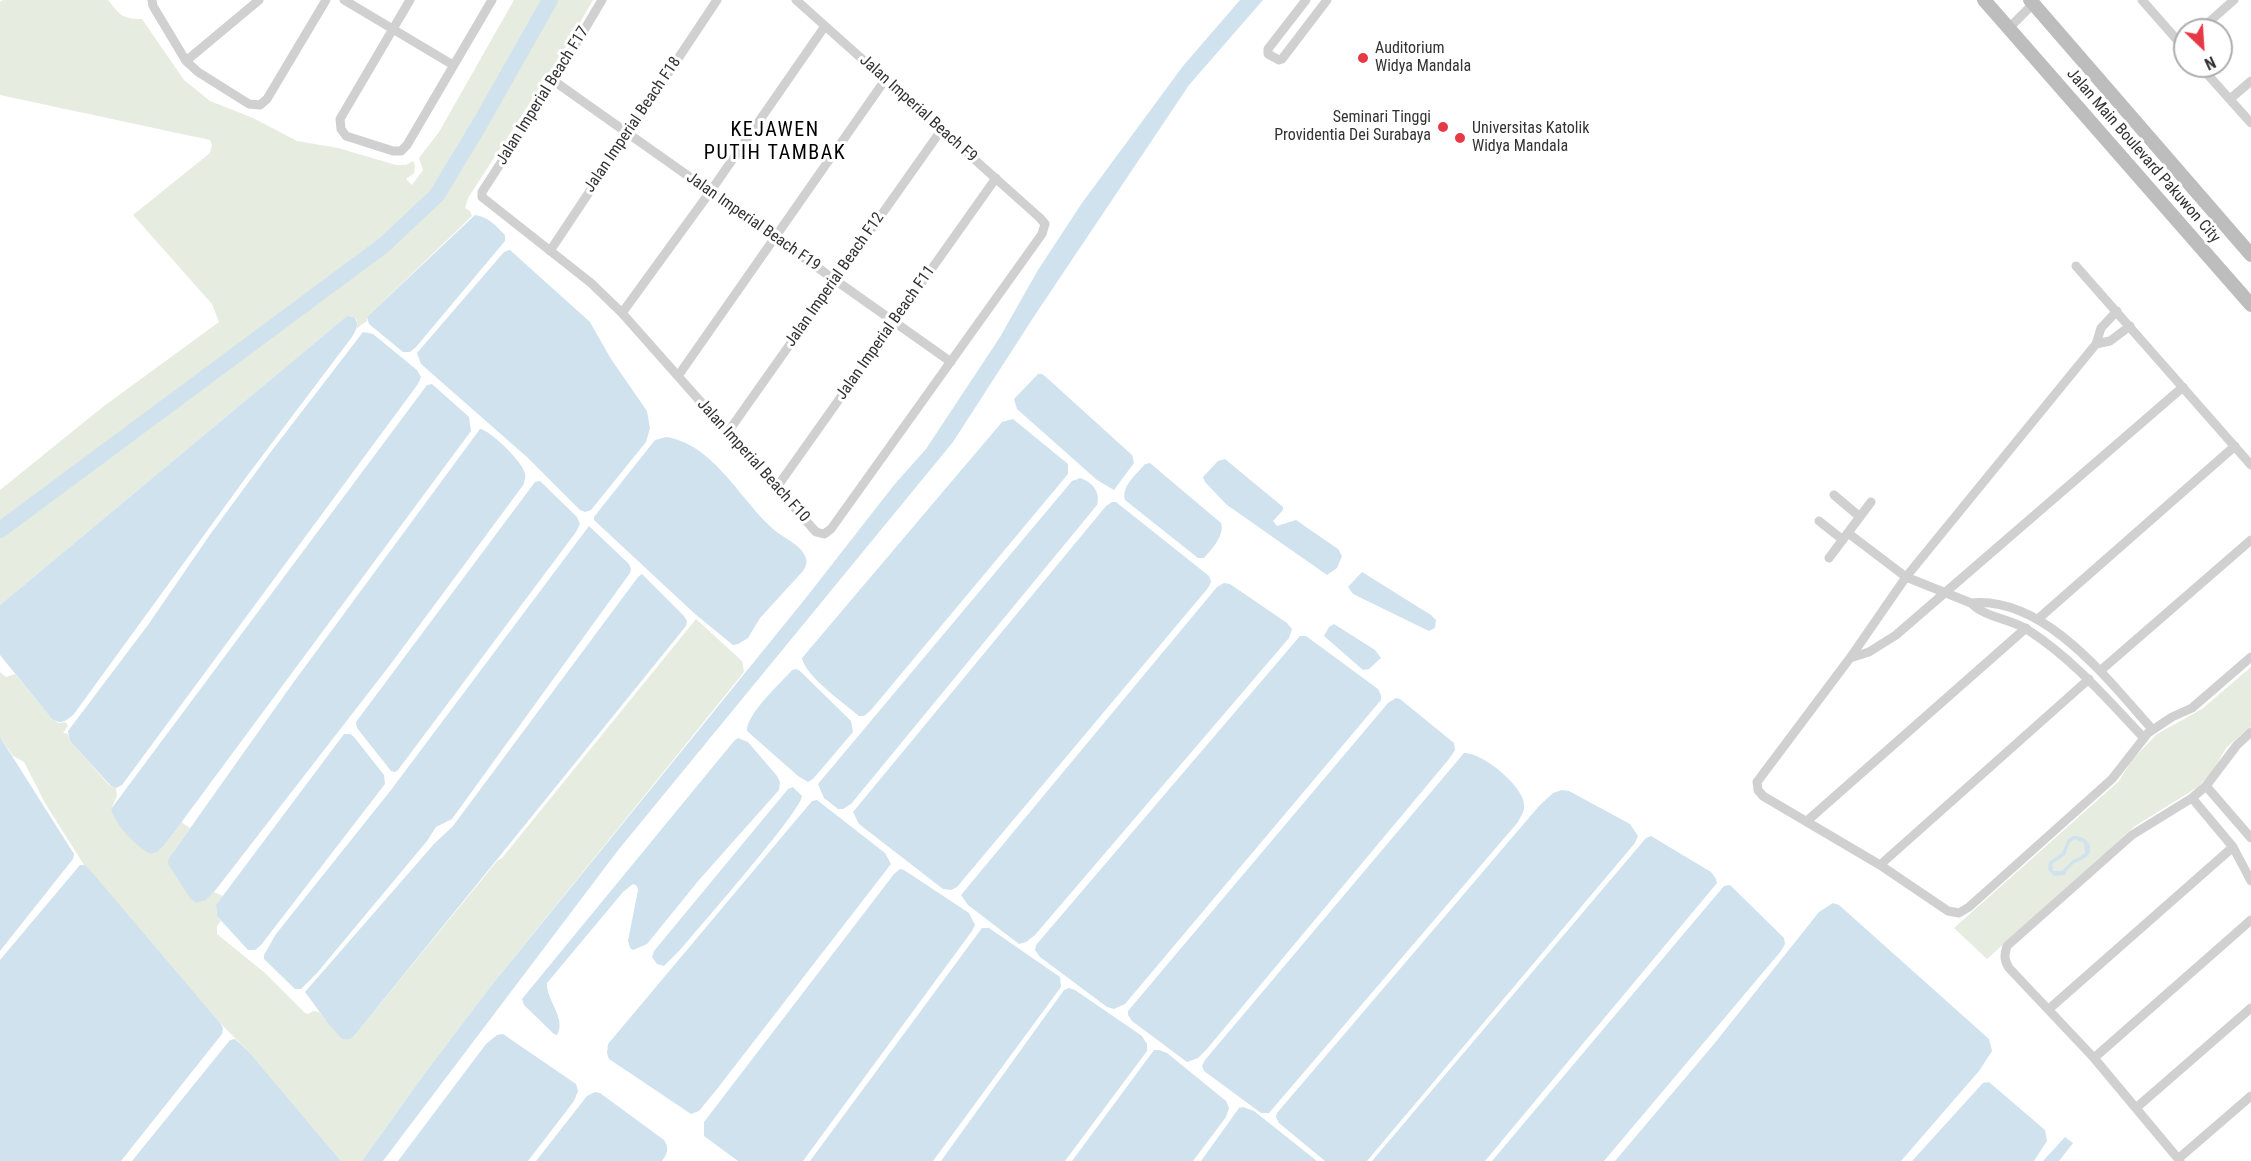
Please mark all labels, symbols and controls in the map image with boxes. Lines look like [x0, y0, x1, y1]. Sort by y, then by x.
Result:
north arrow [2173, 18, 2233, 78]
street label: Jalan Imperial Beach F17 [493, 23, 593, 169]
place label: Auditorium Widya Mandala [1375, 39, 1471, 77]
street label: Jalan Imperial Beach F9 [855, 51, 981, 167]
marker: Auditorium Widya Mandala [1356, 51, 1370, 65]
text: N [2202, 52, 2218, 74]
street label: Jalan Imperial Beach F18 [580, 54, 686, 196]
street label: Jalan Main Boulevard Pakuwon City [2062, 65, 2224, 247]
place label: Seminari Tinggi Providentia Dei Surabaya [1274, 108, 1431, 146]
district label: KEJAWEN PUTIH TAMBAK [704, 119, 846, 166]
place label: Universitas Katolik Widya Mandala [1472, 119, 1589, 157]
marker: Seminari Tinggi Providentia Dei Surabaya [1436, 120, 1450, 134]
marker: Universitas Katolik Widya Mandala [1453, 131, 1467, 145]
street label: Jalan Imperial Beach F19 [682, 168, 824, 276]
street label: Jalan Imperial Beach F12 [781, 209, 889, 351]
street label: Jalan Imperial Beach F11 [832, 262, 940, 404]
street label: Jalan Imperial Beach F10 [693, 395, 813, 527]

